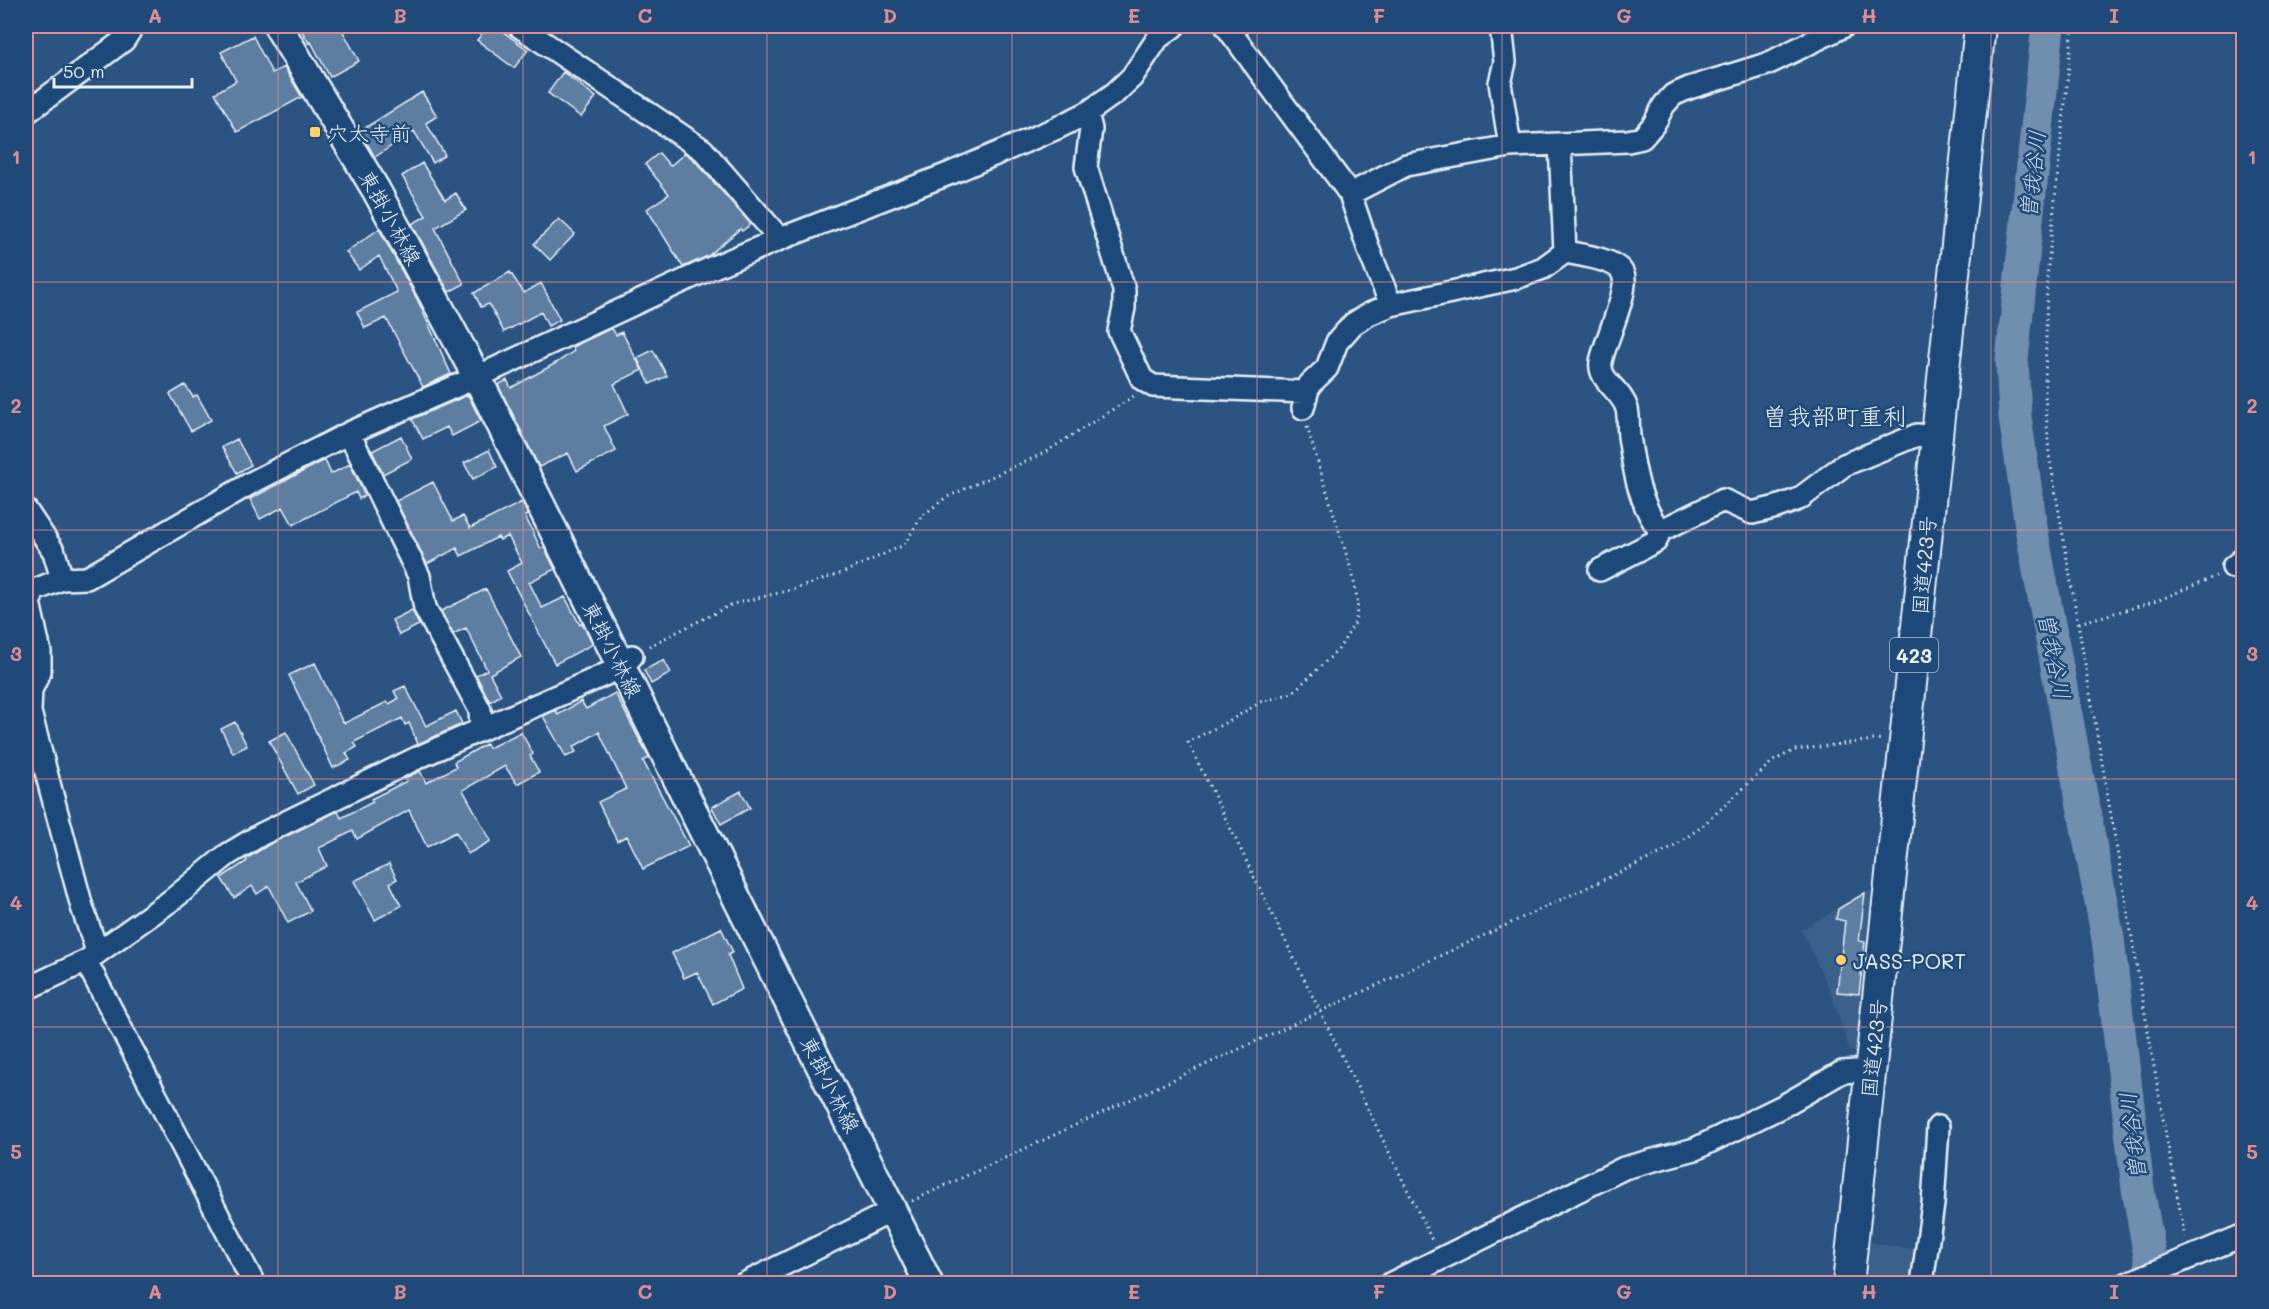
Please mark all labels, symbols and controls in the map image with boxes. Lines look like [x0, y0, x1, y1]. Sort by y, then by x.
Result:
text: A [148, 2, 162, 28]
text: B [393, 2, 407, 28]
text: C [638, 2, 653, 28]
text: D [883, 2, 897, 28]
text: E [1128, 2, 1140, 28]
text: F [1373, 2, 1386, 28]
text: G [1616, 2, 1632, 28]
text: H [1861, 2, 1877, 28]
text: I [2109, 2, 2119, 28]
scale bar [54, 51, 192, 89]
text: 50 m [63, 59, 105, 83]
place label: 穴太寺前 [327, 119, 411, 146]
marker: 穴太寺前 [308, 125, 322, 139]
water label: 曽我谷川 [2013, 129, 2051, 219]
text: 1 [12, 143, 20, 169]
text: 1 [2248, 143, 2256, 169]
street label: 東掛小林線 [354, 165, 428, 269]
text: 2 [10, 392, 22, 418]
text: 2 [2246, 392, 2258, 418]
district label: 曽我部町重利 [1763, 400, 1907, 431]
street label: 国道423号 [1905, 514, 1941, 616]
street label: 東掛小林線 [577, 596, 649, 702]
water label: 曽我谷川 [2032, 610, 2078, 702]
road number: 423 [1890, 638, 1938, 672]
text: 3 [10, 640, 22, 666]
text: 3 [2246, 640, 2258, 666]
text: 4 [10, 889, 23, 915]
text: 4 [2246, 889, 2259, 915]
place label: JASS-PORT [1853, 947, 1966, 974]
marker: JASS-PORT [1834, 953, 1848, 967]
street label: 国道423号 [1854, 997, 1892, 1099]
street label: 東掛小林線 [795, 1031, 867, 1137]
water label: 曽我谷川 [2112, 1091, 2152, 1181]
text: 5 [10, 1138, 22, 1164]
text: 5 [2246, 1138, 2258, 1164]
text: A [148, 1278, 162, 1304]
text: B [393, 1278, 407, 1304]
text: C [638, 1278, 653, 1304]
text: D [883, 1278, 897, 1304]
text: E [1128, 1278, 1140, 1304]
text: F [1373, 1278, 1386, 1304]
text: G [1616, 1278, 1632, 1304]
text: H [1861, 1278, 1877, 1304]
text: I [2109, 1278, 2119, 1304]

